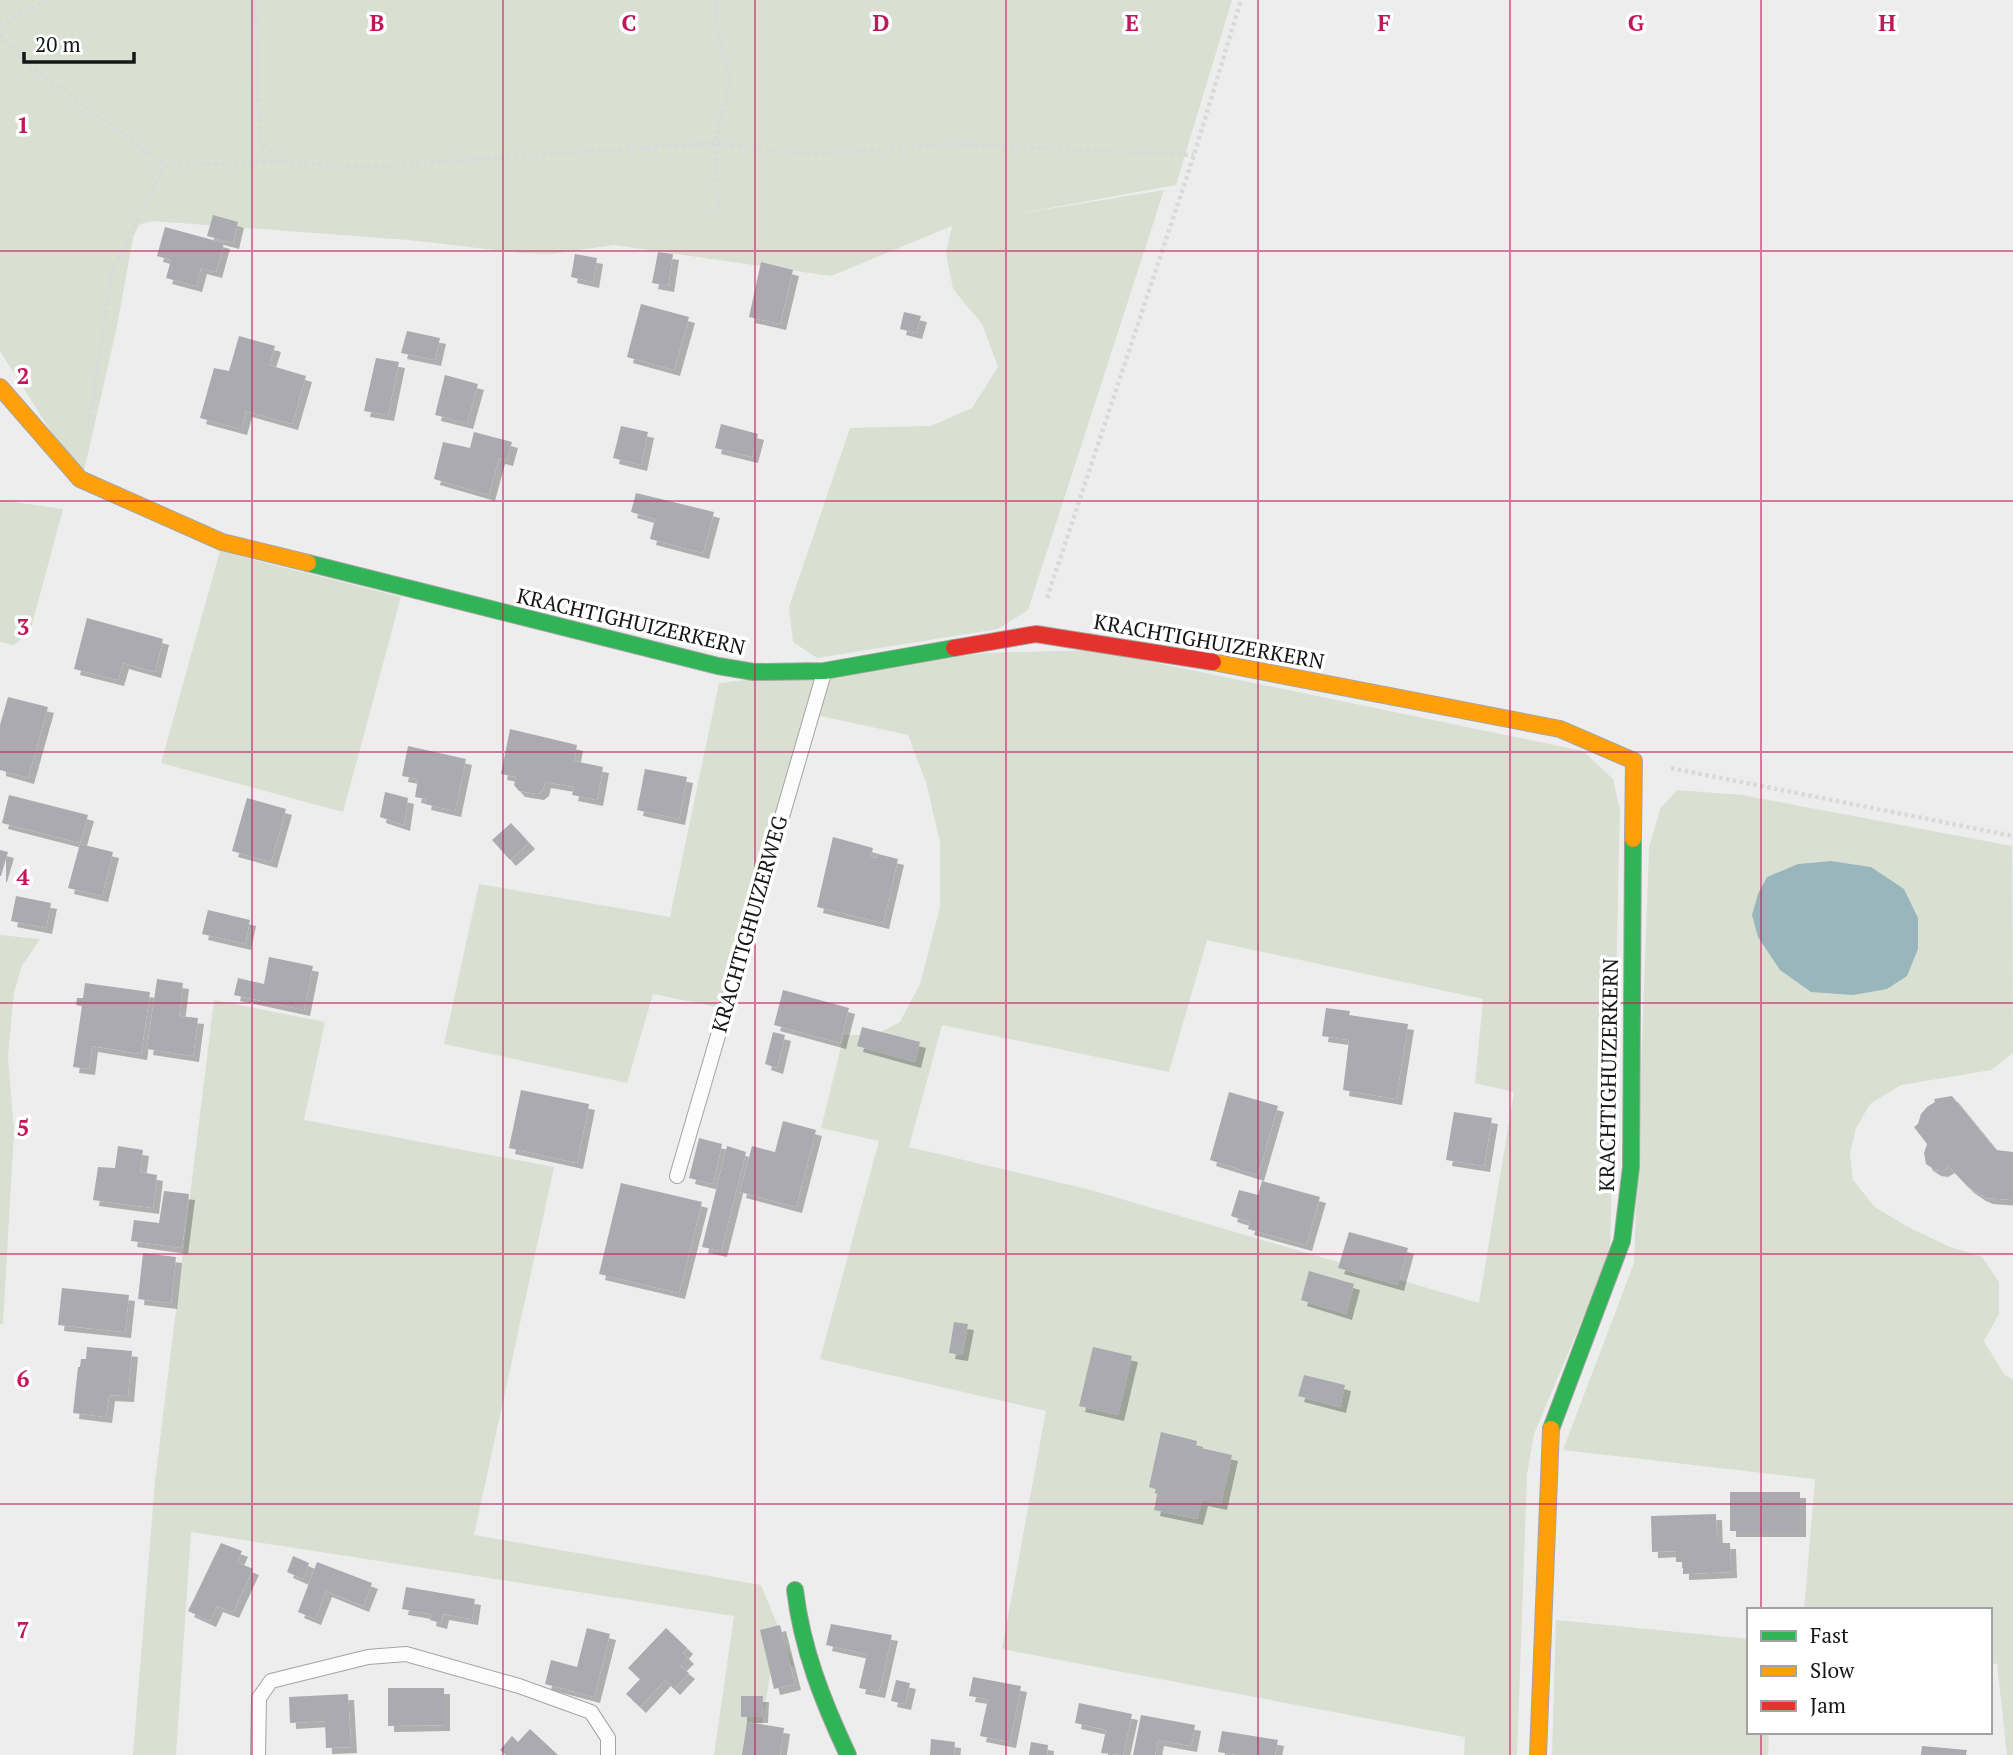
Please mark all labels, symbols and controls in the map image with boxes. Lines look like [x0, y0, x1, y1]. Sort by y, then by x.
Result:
text: B [370, 7, 385, 38]
text: C [622, 7, 637, 38]
text: D [873, 7, 890, 38]
text: E [1125, 7, 1139, 38]
text: F [1377, 7, 1391, 38]
text: G [1628, 7, 1645, 38]
text: H [1878, 7, 1896, 38]
scale bar [24, 21, 135, 65]
text: 20 m [35, 30, 81, 58]
text: 1 [17, 109, 30, 140]
text: 2 [17, 360, 30, 391]
street label: KRACHTIGHUIZERKERN [514, 581, 748, 661]
street label: KRACHTIGHUIZERKERN [1092, 607, 1327, 675]
text: 3 [17, 611, 30, 642]
street label: KRACHTIGHUIZERWEG [705, 812, 794, 1035]
text: 4 [17, 861, 30, 892]
street label: KRACHTIGHUIZERKERN [1592, 958, 1624, 1192]
text: 5 [17, 1112, 30, 1143]
text: 6 [17, 1363, 30, 1394]
legend [1747, 1608, 1992, 1734]
text: 7 [17, 1614, 30, 1645]
text: Fast [1810, 1621, 1849, 1649]
text: Slow [1810, 1656, 1855, 1684]
text: Jam [1810, 1691, 1846, 1719]

